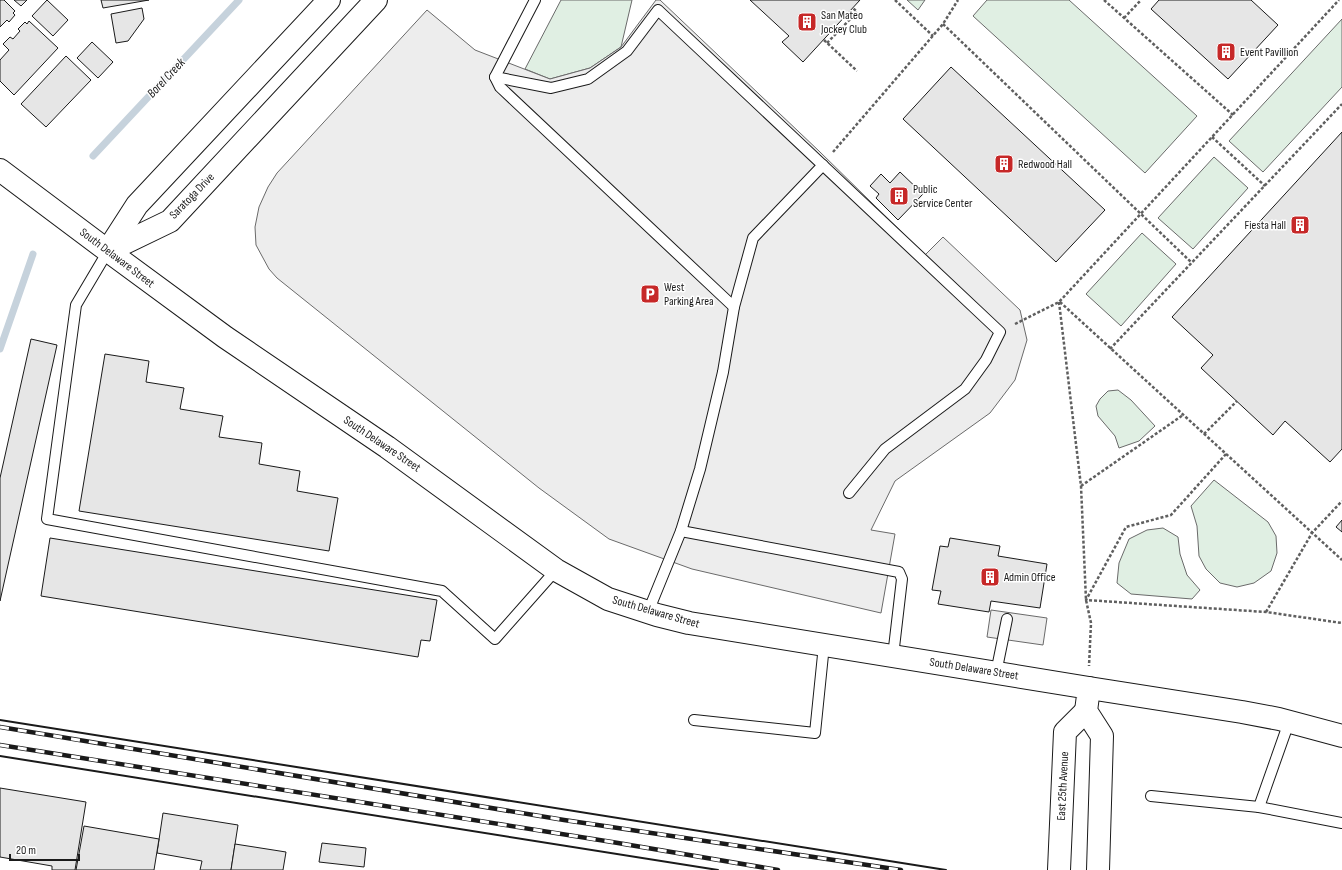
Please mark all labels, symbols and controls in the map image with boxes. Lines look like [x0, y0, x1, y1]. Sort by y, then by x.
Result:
place label: San Mateo Jockey Club [820, 8, 867, 37]
building icon: San Mateo Jockey Club [796, 11, 818, 33]
building icon: Event Pavillion [1215, 41, 1237, 63]
place label: Event Pavillion [1240, 45, 1299, 60]
water label: Borel Creek [144, 54, 189, 101]
building icon: Redwood Hall [993, 153, 1015, 175]
place label: Redwood Hall [1018, 157, 1072, 172]
street label: Saratoga Drive [166, 170, 218, 222]
place label: Public Service Center [913, 182, 973, 211]
building icon: Public Service Center [888, 185, 910, 207]
building icon: Fiesta Hall [1289, 214, 1311, 236]
place label: Fiesta Hall [1245, 218, 1286, 233]
street label: South Delaware Street [77, 225, 158, 291]
place label: West Parking Area [664, 280, 714, 309]
parking icon: West Parking Area [639, 283, 661, 305]
street label: South Delaware Street [341, 413, 424, 476]
building icon: Admin Office [979, 566, 1001, 588]
place label: Admin Office [1003, 570, 1056, 585]
street label: South Delaware Street [611, 592, 702, 632]
street label: South Delaware Street [928, 655, 1020, 683]
street label: East 25th Avenue [1054, 751, 1072, 821]
scale bar [10, 836, 79, 862]
text: 20 m [16, 843, 36, 858]

